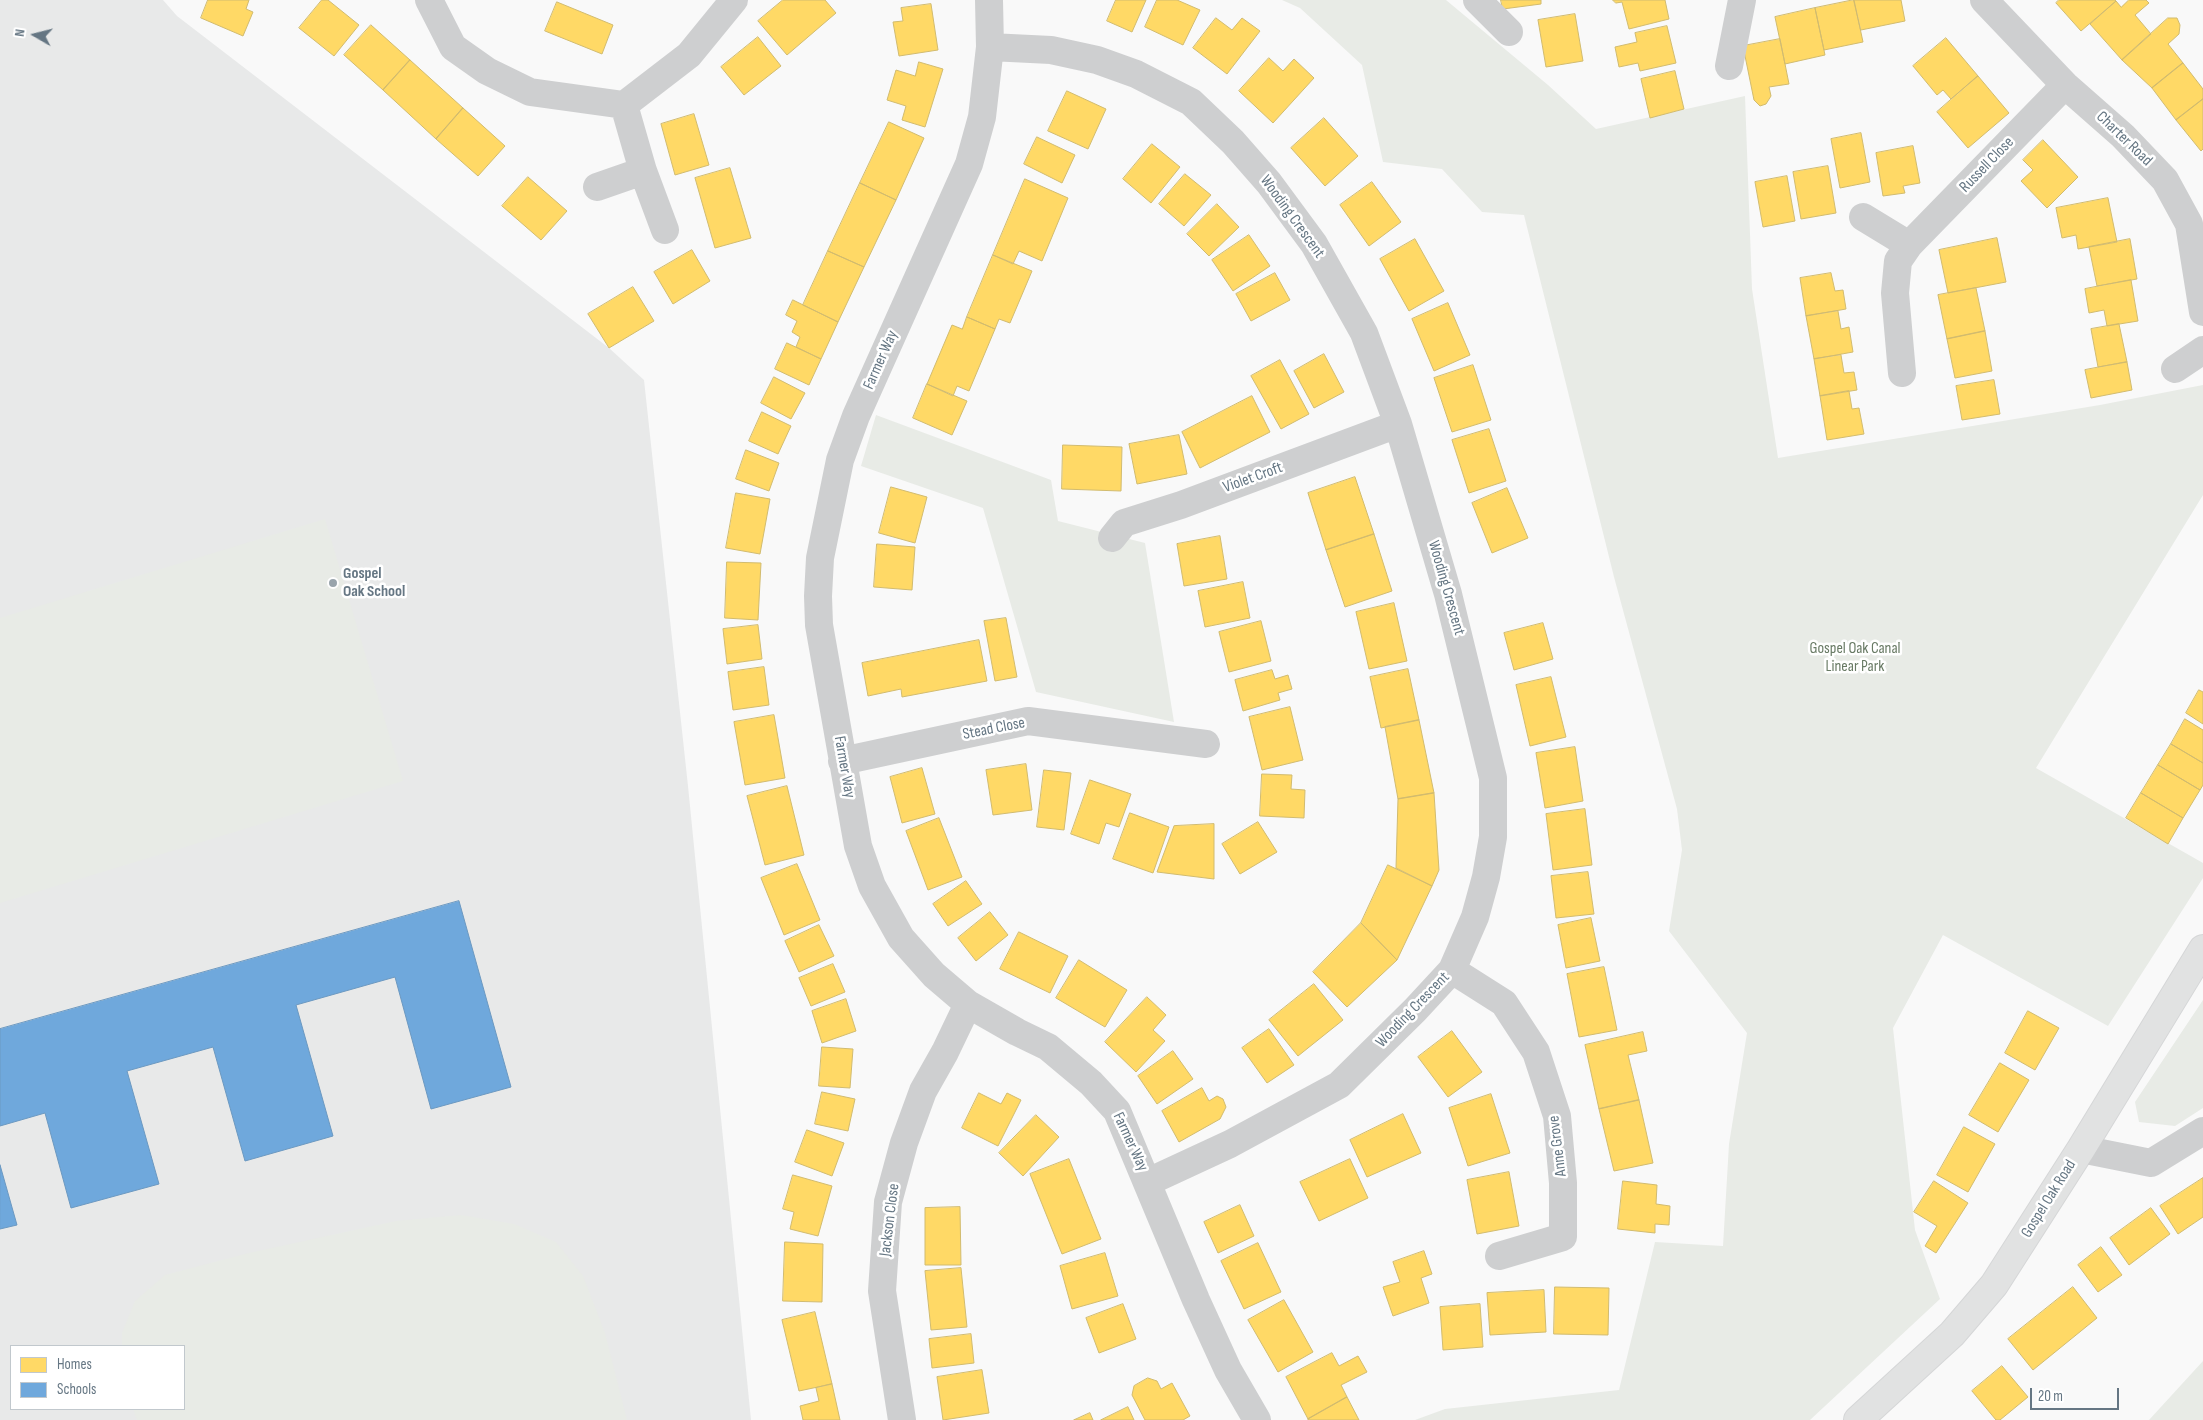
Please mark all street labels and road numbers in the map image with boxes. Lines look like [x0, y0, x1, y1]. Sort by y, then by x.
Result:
street label: Charter Road [2092, 108, 2156, 170]
street label: Russell Close [1956, 133, 2018, 197]
street label: Wooding Crescent [1256, 172, 1328, 262]
street label: Farmer Way [860, 328, 902, 392]
street label: Violet Croft [1221, 458, 1285, 498]
street label: Wooding Crescent [1423, 538, 1469, 638]
street label: Stead Close [961, 714, 1027, 744]
street label: Farmer Way [829, 735, 859, 799]
street label: Wooding Crescent [1372, 968, 1454, 1052]
street label: Farmer Way [1108, 1110, 1152, 1174]
street label: Anne Grove [1545, 1114, 1571, 1178]
street label: Gospel Oak Road [2017, 1157, 2081, 1241]
street label: Jackson Close [876, 1183, 904, 1257]

